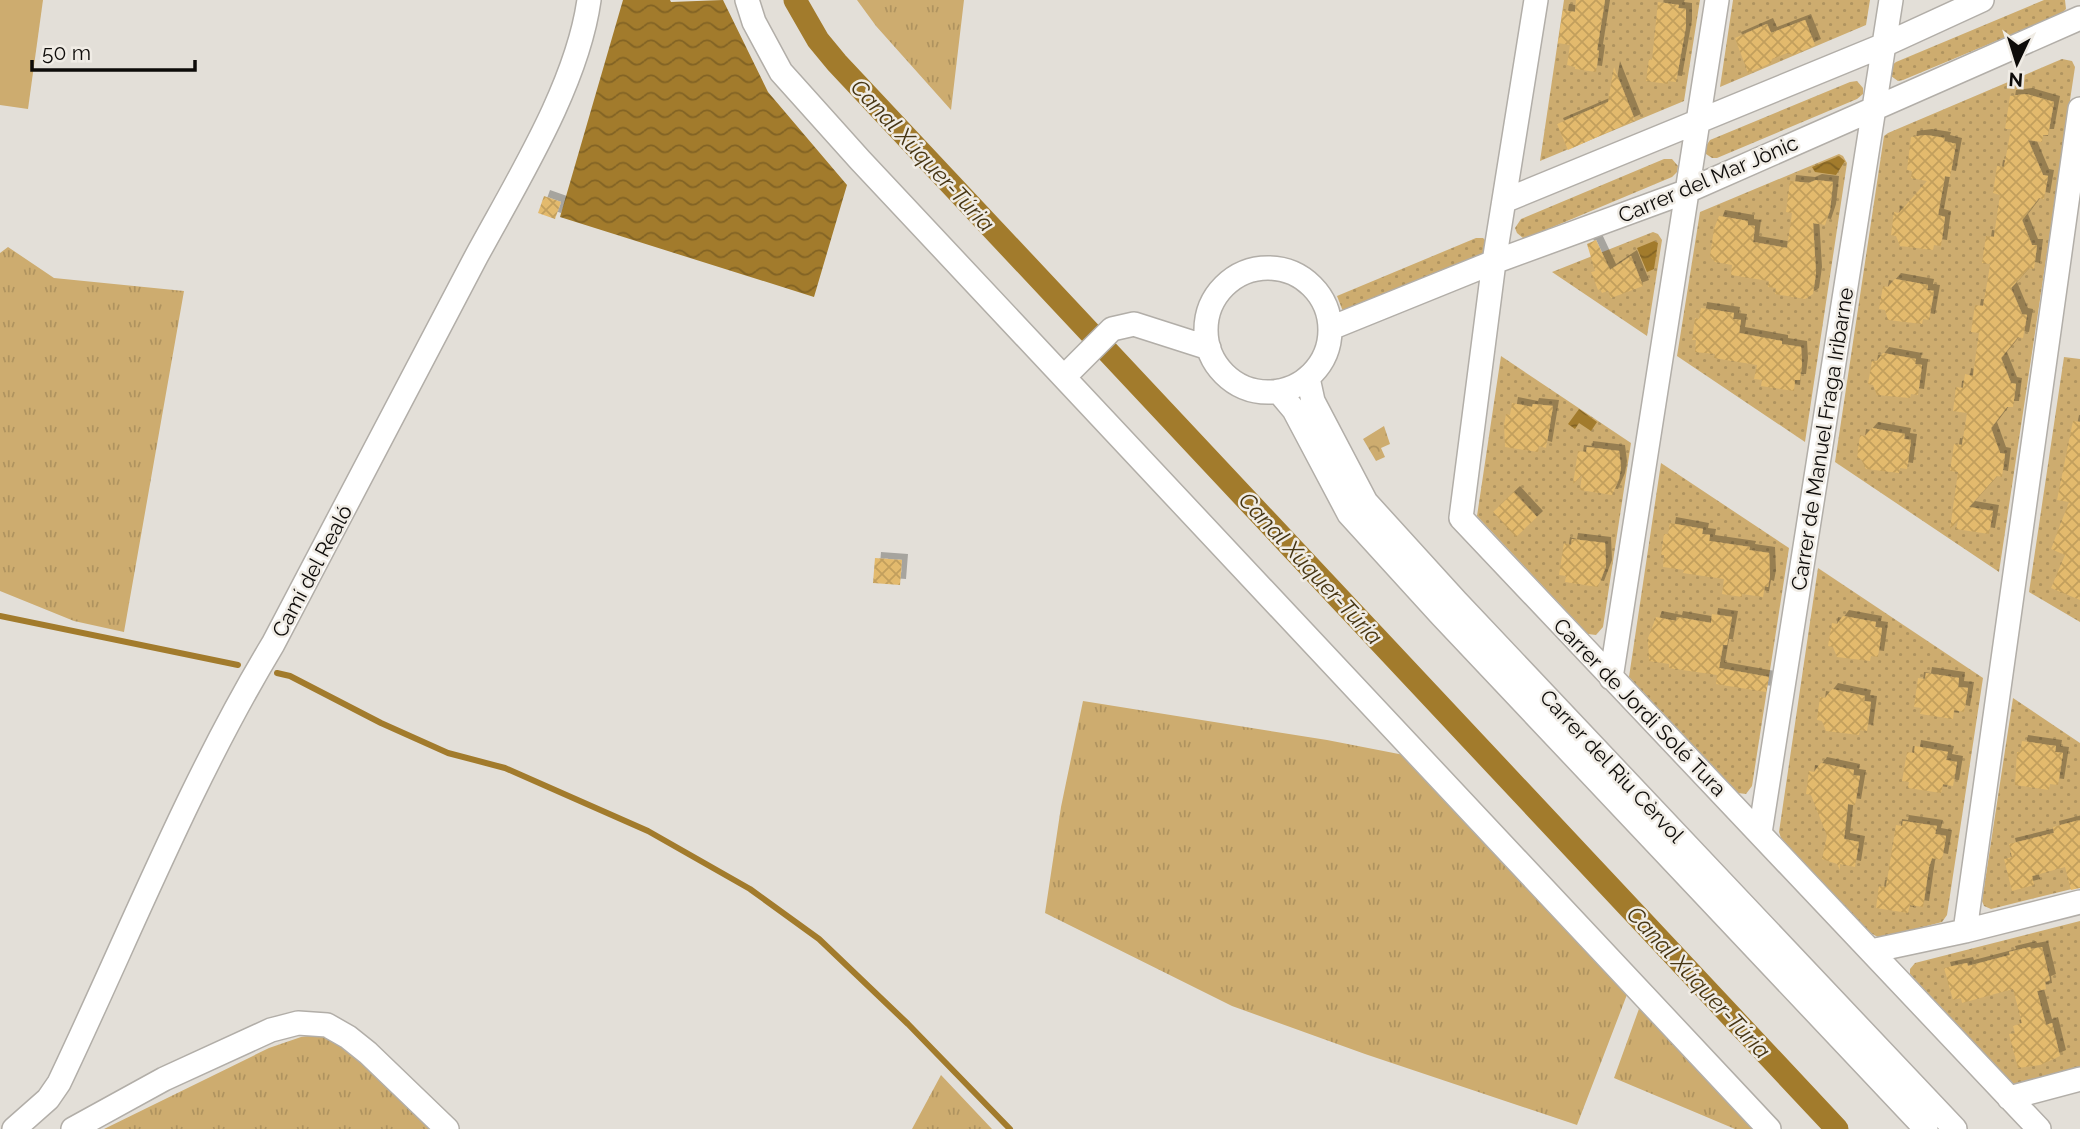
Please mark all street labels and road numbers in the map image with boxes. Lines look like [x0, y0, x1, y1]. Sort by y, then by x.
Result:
street label: Carrer del Mar Jònic [1614, 130, 1802, 228]
street label: Carrer de Manuel Fraga Iribarne [1786, 286, 1858, 592]
street label: Camí del Realó [267, 501, 357, 641]
street label: Carrer de Jordi Solé Tura [1548, 613, 1732, 801]
street label: Carrer del Riu Cèrvol [1535, 684, 1689, 848]

